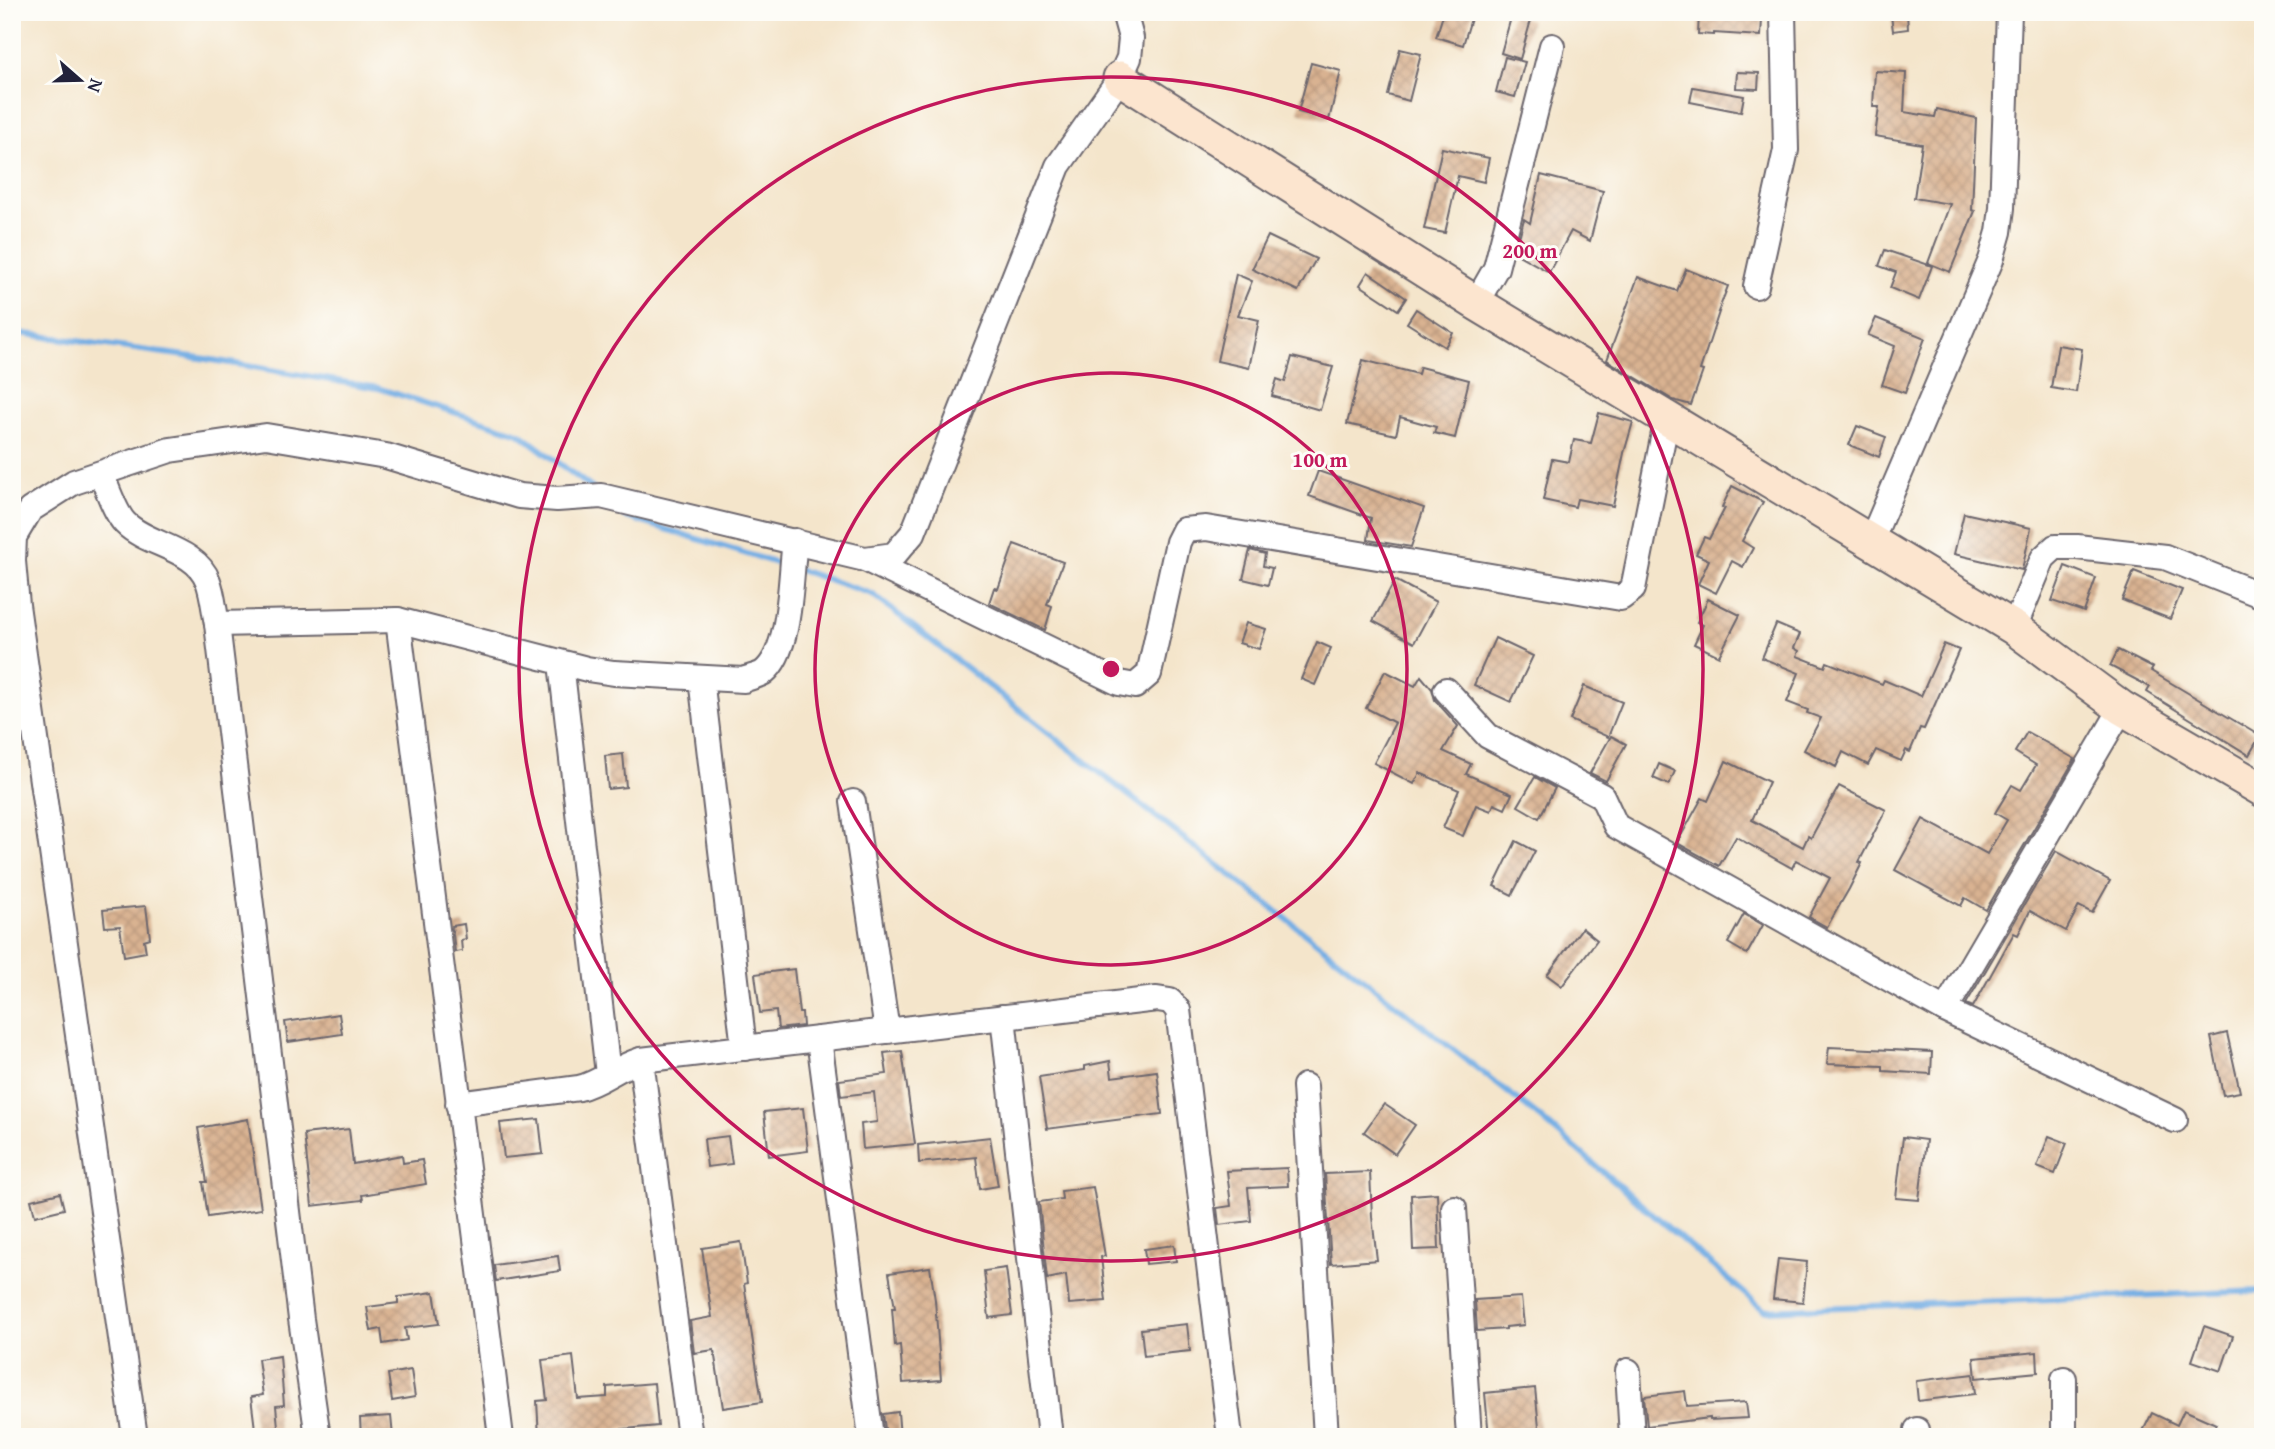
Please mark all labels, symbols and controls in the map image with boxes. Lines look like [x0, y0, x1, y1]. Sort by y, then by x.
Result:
north arrow [46, 46, 116, 116]
text: N [81, 75, 111, 97]
text: 200 m [1502, 235, 1558, 266]
text: 100 m [1292, 444, 1348, 475]
centre of rings [1099, 657, 1123, 681]

